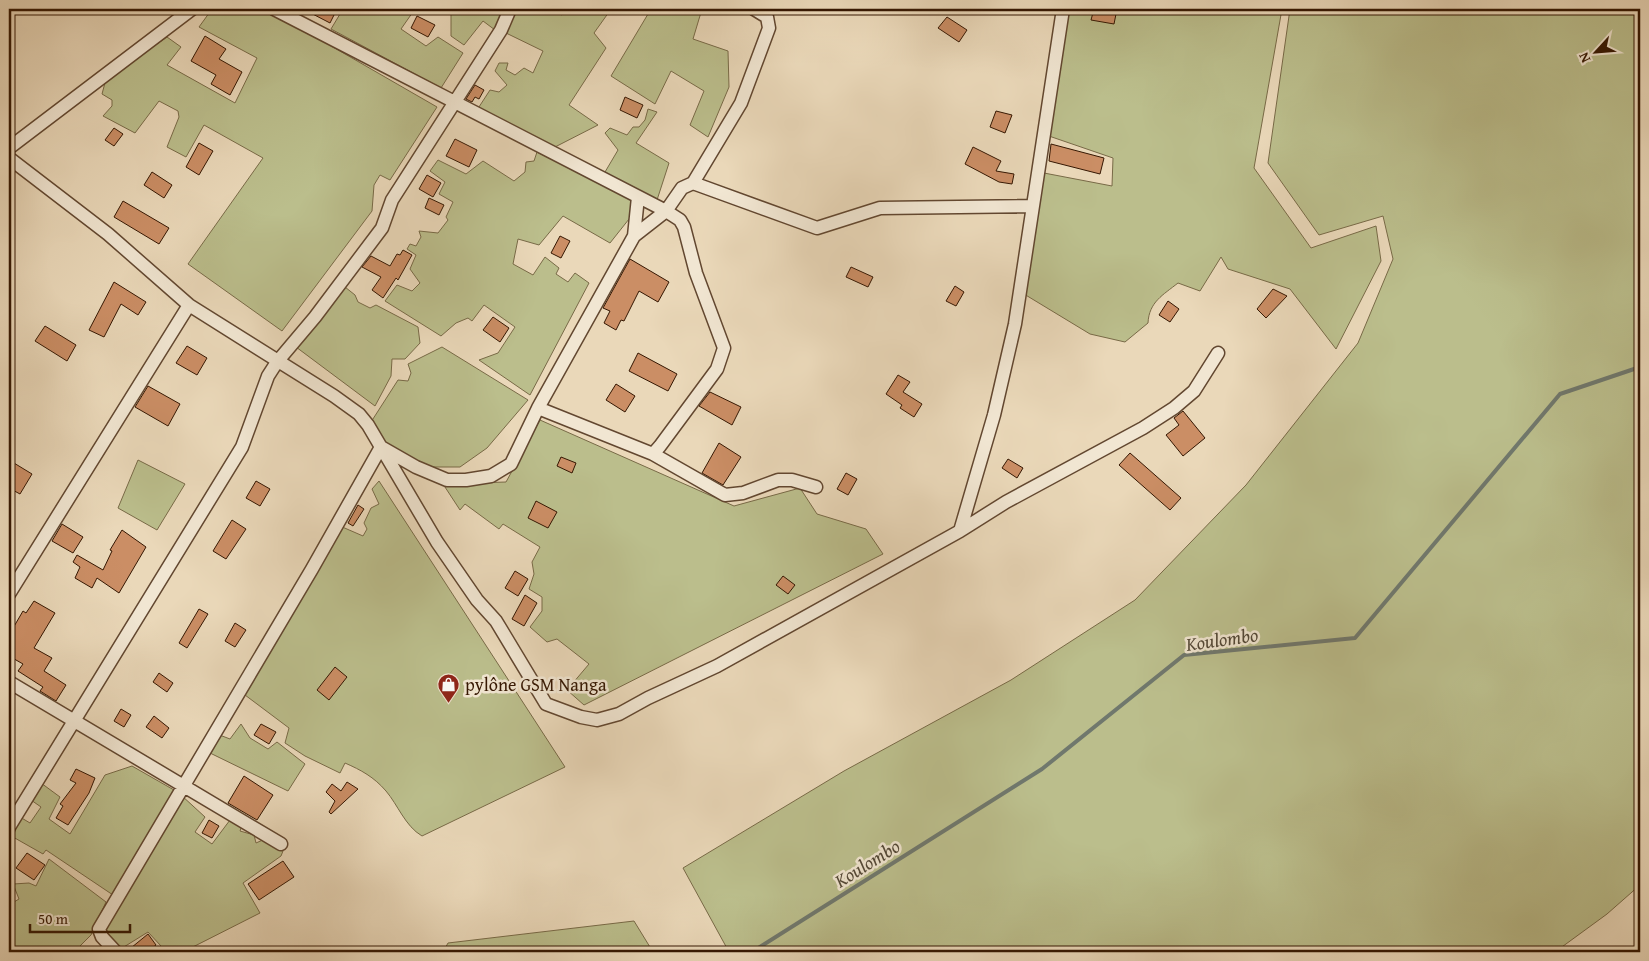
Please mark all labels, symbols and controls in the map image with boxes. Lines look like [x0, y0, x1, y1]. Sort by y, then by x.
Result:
north arrow [1572, 28, 1622, 78]
text: N [1573, 49, 1595, 66]
water label: Koulombo [1183, 620, 1260, 658]
place label: pylône GSM Nanga [465, 671, 607, 698]
shop icon: pylône GSM Nanga [437, 673, 461, 704]
water label: Koulombo [828, 832, 905, 895]
scale bar [30, 901, 130, 933]
text: 50 m [38, 908, 69, 929]

